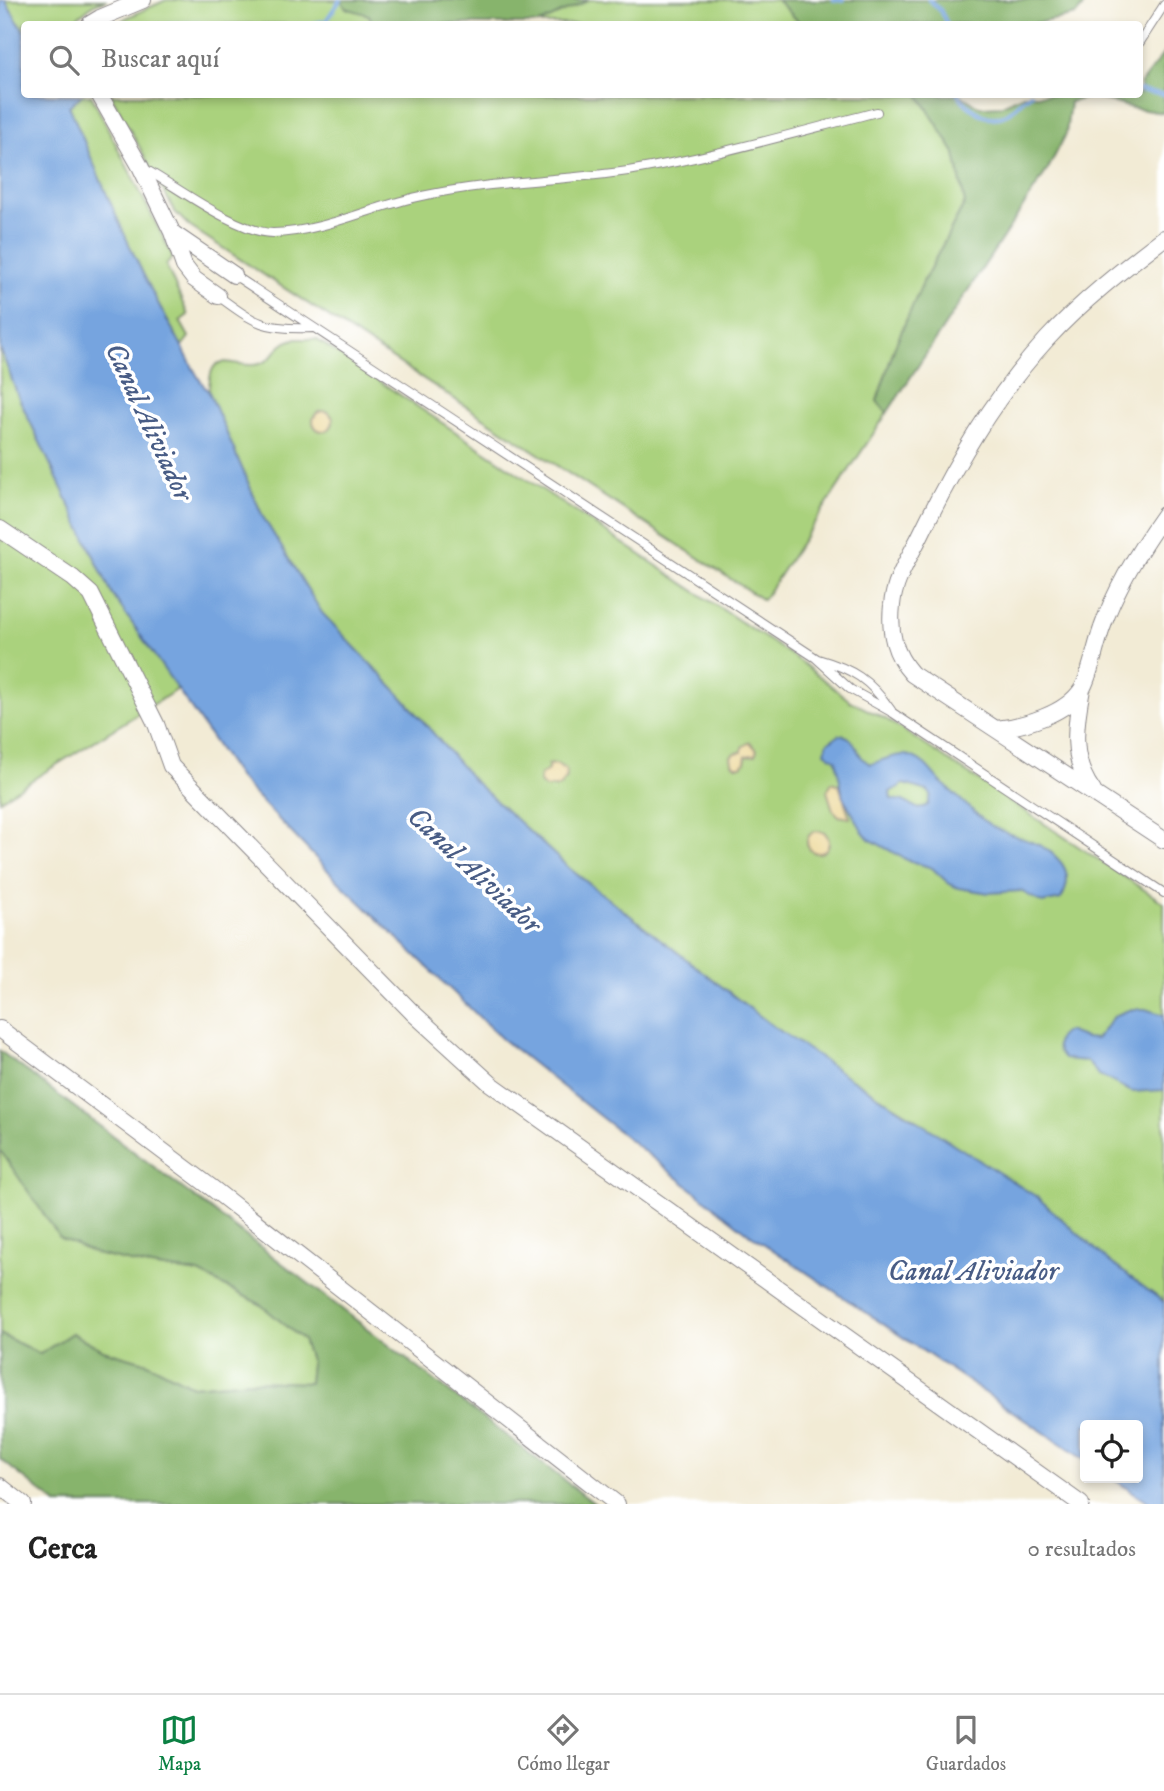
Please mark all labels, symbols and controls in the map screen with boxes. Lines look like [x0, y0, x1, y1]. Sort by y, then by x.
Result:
search box [21, 21, 1143, 98]
icon: search [45, 41, 83, 79]
text: Buscar aquí [101, 43, 219, 76]
water label: Canal Aliviador [97, 337, 201, 508]
water label: Canal Aliviador [400, 799, 550, 942]
water label: Canal Aliviador [888, 1254, 1060, 1289]
map controls [1080, 1420, 1143, 1483]
button: locate [1080, 1420, 1143, 1483]
text: Cerca [28, 1531, 97, 1568]
text: 0 resultados [1028, 1535, 1136, 1564]
tab: Mapa [158, 1711, 201, 1776]
tab: Cómo llegar [517, 1711, 610, 1776]
tab: Guardados [926, 1711, 1006, 1776]

